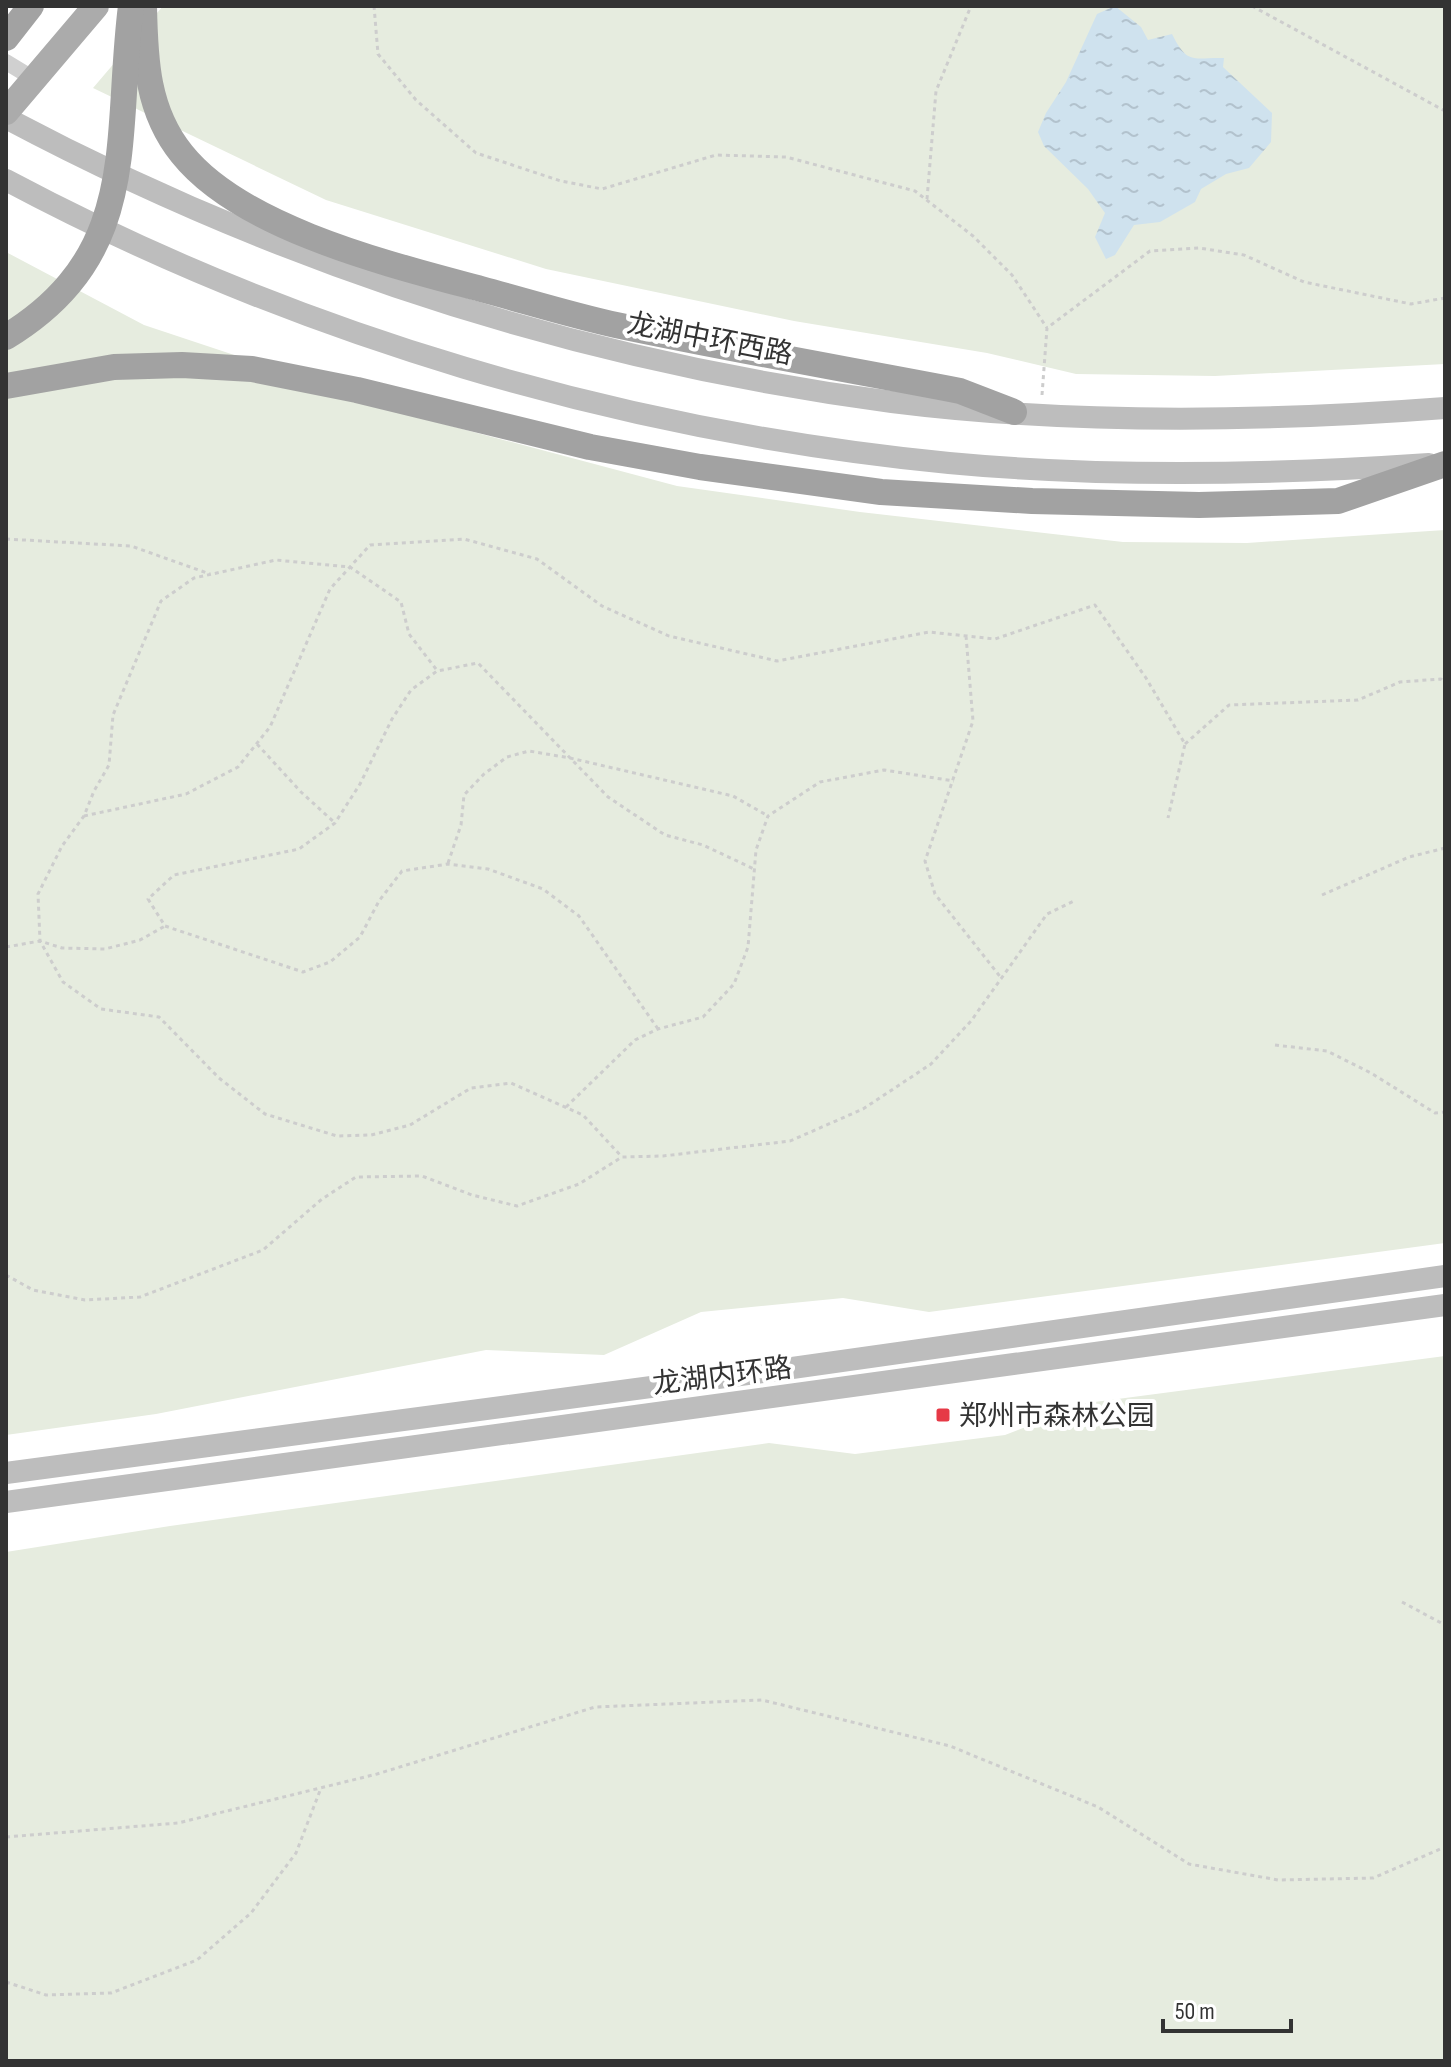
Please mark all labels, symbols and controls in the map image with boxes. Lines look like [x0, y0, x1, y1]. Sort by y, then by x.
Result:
street label: 龙湖中环西路 [624, 307, 795, 372]
street label: 龙湖内环路 [651, 1352, 794, 1401]
place label: 郑州市森林公园 [959, 1400, 1155, 1433]
marker: 郑州市森林公园 [934, 1406, 952, 1424]
scale bar [1163, 1983, 1291, 2033]
text: 50 m [1175, 1997, 1215, 2026]

